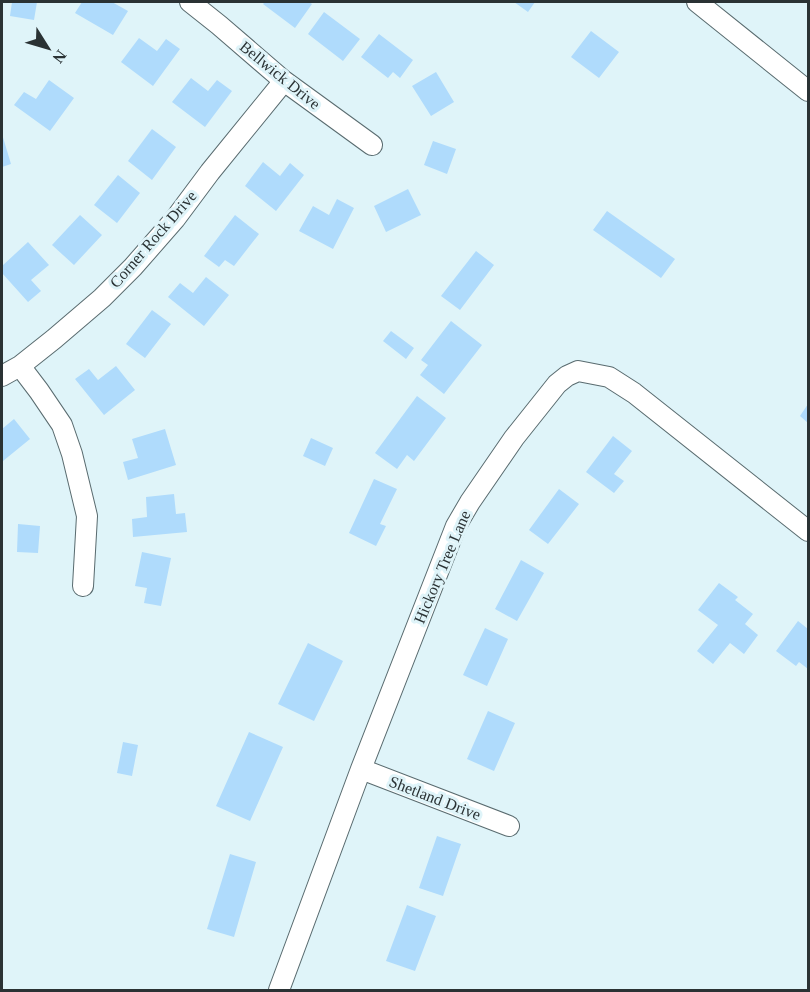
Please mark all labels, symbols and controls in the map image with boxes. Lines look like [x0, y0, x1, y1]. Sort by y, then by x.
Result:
north arrow [18, 18, 78, 78]
street label: Bellwick Drive [236, 37, 324, 113]
text: N [49, 47, 70, 67]
street label: Corner Rock Drive [106, 187, 200, 291]
street label: Hickory Tree Lane [411, 508, 474, 626]
street label: Shetland Drive [387, 773, 483, 823]

